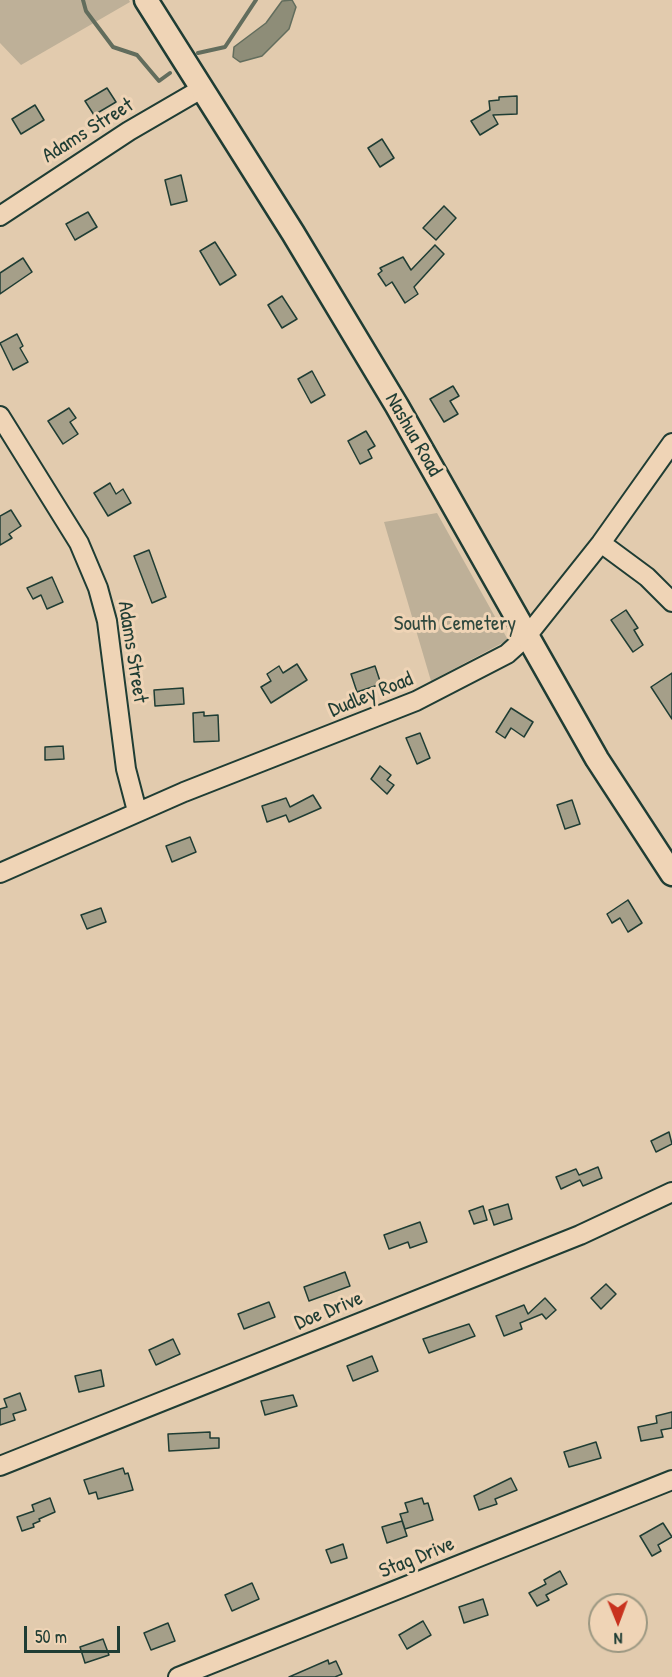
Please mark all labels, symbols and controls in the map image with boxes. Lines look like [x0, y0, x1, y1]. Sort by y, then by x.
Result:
street label: Adams Street [38, 93, 138, 169]
street label: Nashua Road [379, 389, 447, 481]
street label: Adams Street [112, 599, 152, 705]
park label: South Cemetery [394, 611, 516, 637]
street label: Dudley Road [325, 667, 417, 723]
street label: Doe Drive [291, 1286, 367, 1336]
street label: Stag Drive [376, 1532, 458, 1584]
north arrow [588, 1593, 648, 1653]
scale bar [27, 1614, 123, 1652]
text: 50 m [35, 1624, 67, 1649]
text: N [614, 1628, 623, 1650]

